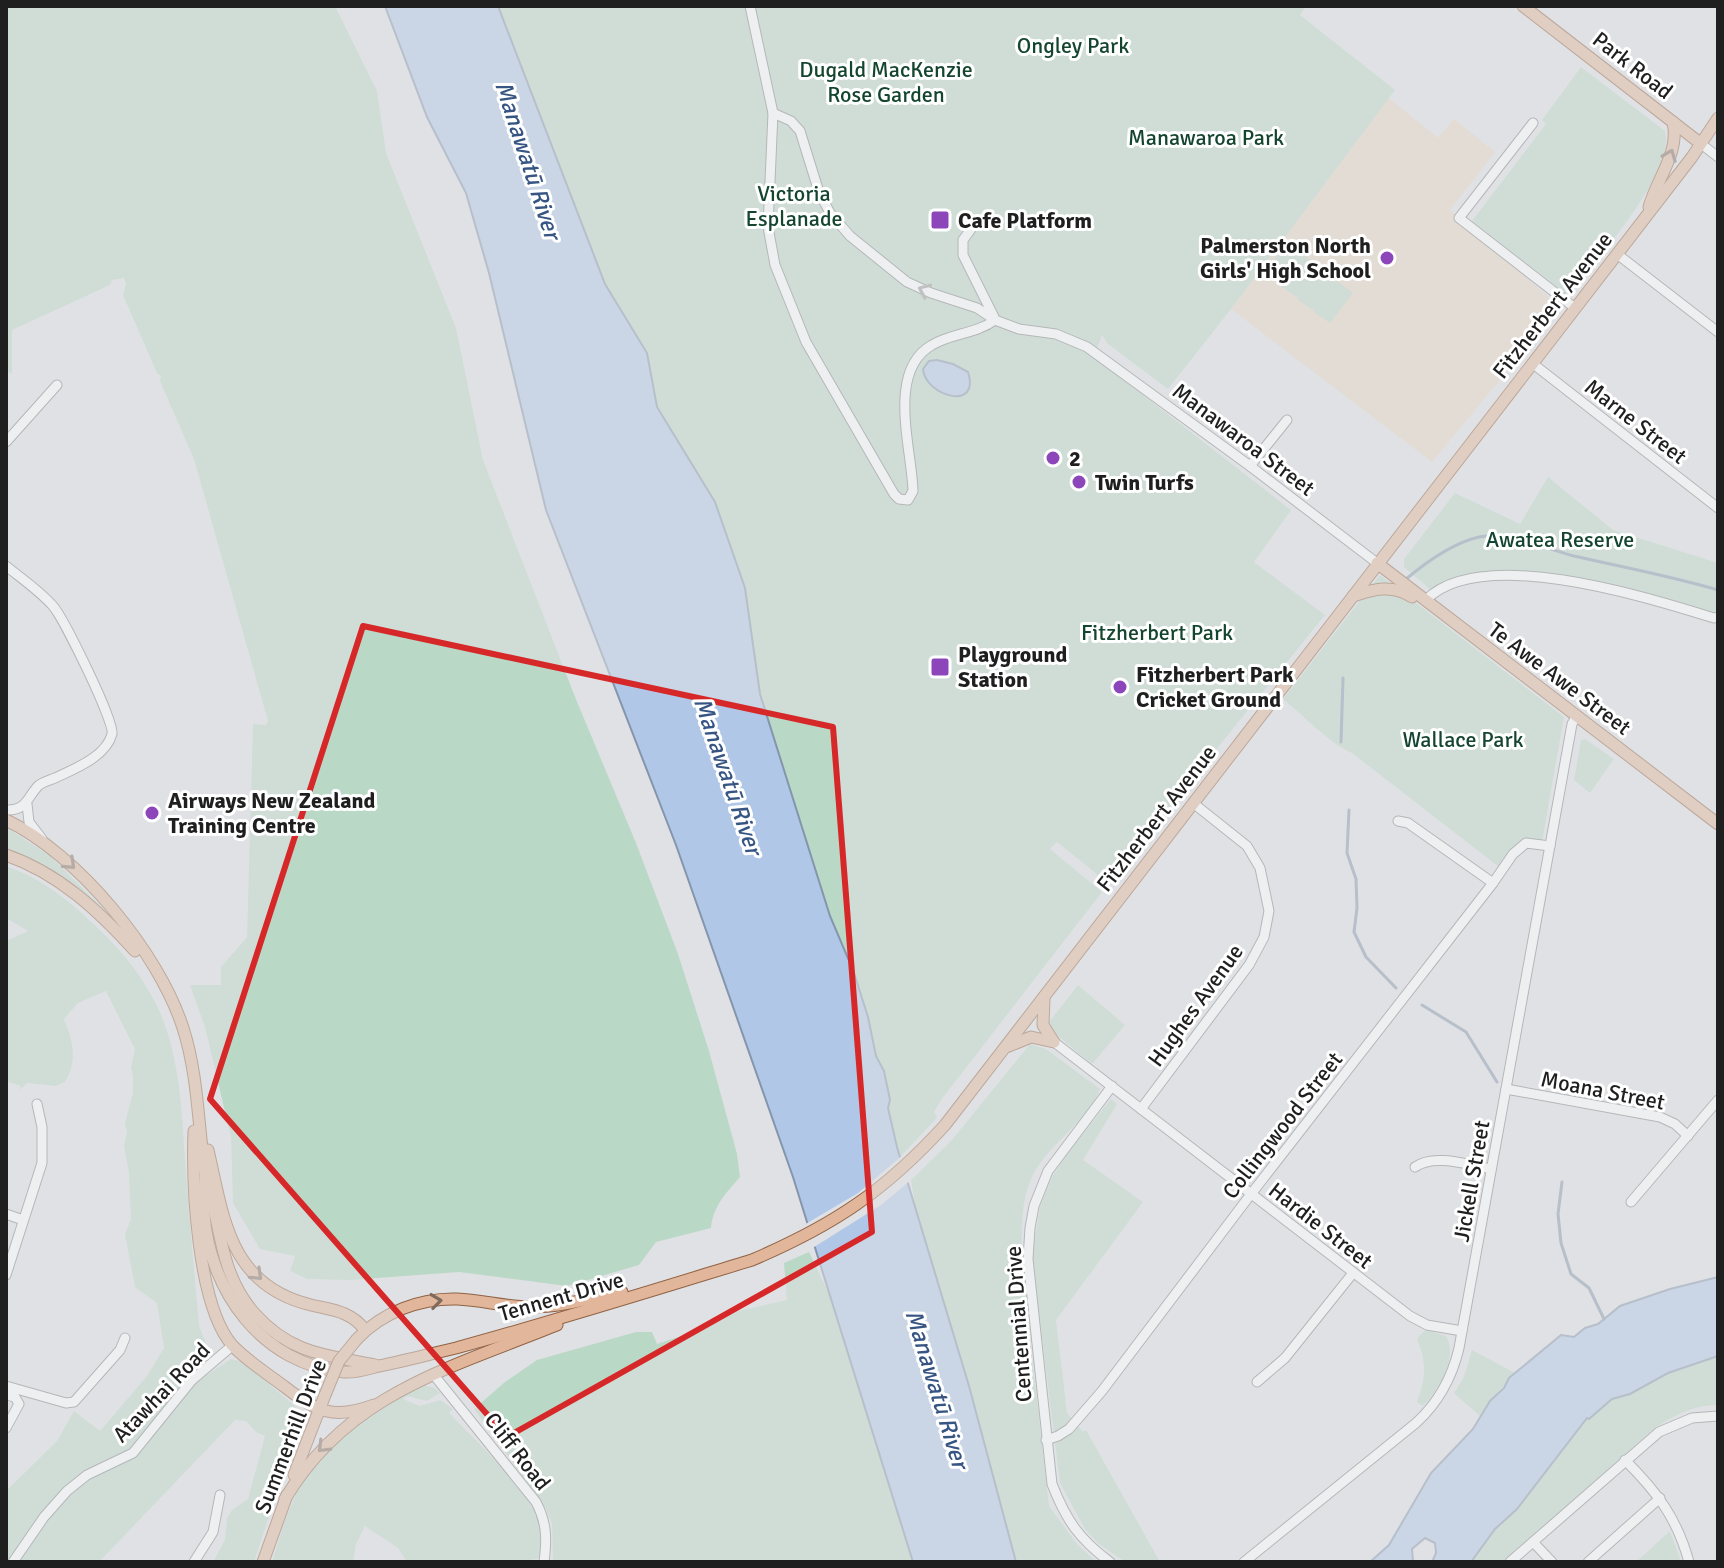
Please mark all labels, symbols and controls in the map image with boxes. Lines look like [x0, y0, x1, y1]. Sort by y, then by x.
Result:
street label: Park Road [1587, 26, 1678, 105]
park label: Ongley Park [1017, 32, 1129, 59]
park label: Dugald MacKenzie Rose Garden [799, 56, 973, 108]
water label: Manawatū River [488, 77, 569, 246]
park label: Manawaroa Park [1128, 124, 1284, 151]
one-way arrow [1660, 149, 1677, 163]
park label: Victoria Esplanade [745, 180, 843, 232]
place label: Cafe Platform [958, 207, 1092, 234]
marker: Cafe Platform [929, 209, 951, 231]
street label: Fitzherbert Avenue [1487, 227, 1618, 384]
place label: Palmerston North Girls' High School [1200, 232, 1371, 284]
marker: Palmerston North Girls' High School [1378, 249, 1396, 267]
one-way arrow [918, 283, 932, 299]
street label: Marne Street [1579, 373, 1692, 470]
street label: Manawaroa Street [1167, 377, 1320, 502]
place label: 2 [1069, 445, 1081, 472]
marker: 2 [1044, 449, 1062, 467]
place label: Twin Turfs [1095, 469, 1194, 496]
marker: Twin Turfs [1070, 473, 1088, 491]
park label: Awatea Reserve [1486, 526, 1634, 553]
street label: Te Awe Awe Street [1483, 616, 1637, 741]
park label: Fitzherbert Park [1081, 619, 1233, 646]
place label: Playground Station [958, 641, 1067, 693]
marker: Playground Station [929, 656, 951, 678]
place label: Fitzherbert Park Cricket Ground [1136, 661, 1294, 713]
marker: Fitzherbert Park Cricket Ground [1111, 678, 1129, 696]
water label: Manawatū River [687, 693, 770, 862]
park label: Wallace Park [1402, 726, 1524, 753]
street label: Fitzherbert Avenue [1091, 740, 1222, 897]
place label: Airways New Zealand Training Centre [168, 787, 376, 839]
marker: Airways New Zealand Training Centre [143, 804, 161, 822]
one-way arrow [60, 855, 75, 869]
street label: Hughes Avenue [1142, 939, 1249, 1072]
street label: Collingwood Street [1217, 1046, 1348, 1204]
street label: Moana Street [1539, 1065, 1667, 1116]
street label: Jickell Street [1448, 1118, 1495, 1244]
street label: Hardie Street [1263, 1176, 1378, 1275]
street label: Centennial Drive [1000, 1245, 1037, 1403]
one-way arrow [248, 1266, 262, 1281]
street label: Tennent Drive [496, 1266, 627, 1327]
one-way arrow [430, 1293, 443, 1310]
water label: Manawatū River [899, 1306, 976, 1475]
street label: Atawhai Road [107, 1337, 216, 1448]
street label: Summerhill Drive [249, 1355, 332, 1517]
street label: Cliff Road [479, 1407, 556, 1496]
one-way arrow [318, 1438, 332, 1452]

